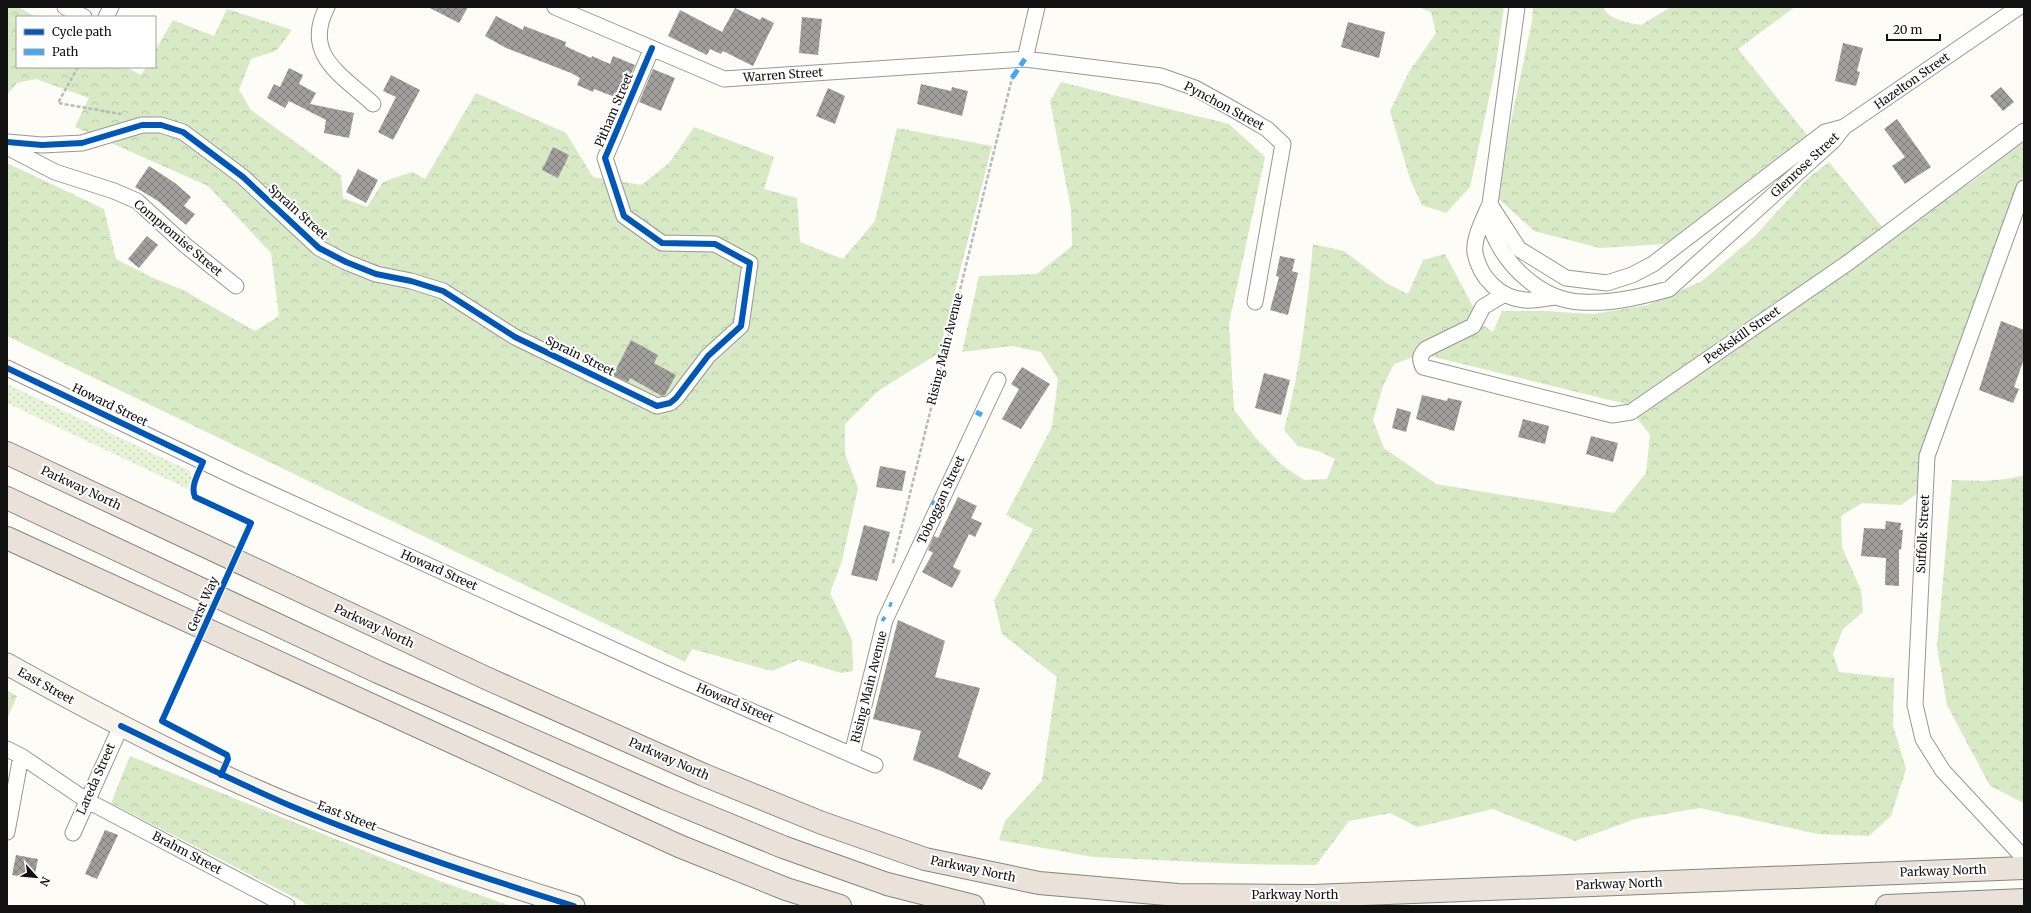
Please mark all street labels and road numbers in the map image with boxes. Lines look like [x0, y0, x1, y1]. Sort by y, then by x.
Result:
street label: Hazelton Street [1871, 49, 1953, 112]
street label: Warren Street [742, 64, 824, 85]
street label: Pitham Street [591, 70, 636, 149]
street label: Pynchon Street [1181, 78, 1267, 133]
street label: Glenrose Street [1767, 129, 1842, 200]
street label: Sprain Street [265, 181, 331, 243]
street label: Compromise Street [131, 196, 226, 279]
street label: Rising Main Avenue [923, 291, 966, 406]
street label: Peekskill Street [1701, 303, 1783, 366]
street label: Sprain Street [543, 332, 618, 379]
street label: Howard Street [70, 380, 151, 429]
street label: Toboggan Street [914, 453, 968, 546]
street label: Parkway North [39, 462, 124, 513]
street label: Suffolk Street [1913, 494, 1932, 574]
street label: Howard Street [399, 546, 480, 593]
street label: Gerst Way [184, 574, 221, 634]
street label: Parkway North [332, 600, 417, 651]
street label: Rising Main Avenue [847, 629, 890, 744]
street label: East Street [15, 664, 77, 707]
street label: Howard Street [694, 680, 776, 726]
street label: Parkway North [626, 734, 712, 783]
street label: Lareda Street [73, 740, 118, 817]
street label: East Street [315, 797, 379, 834]
street label: Brahm Street [150, 828, 225, 877]
street label: Parkway North [929, 852, 1017, 885]
street label: Parkway North [1899, 861, 1987, 880]
street label: Parkway North [1575, 874, 1663, 893]
street label: Parkway North [1252, 887, 1339, 902]

